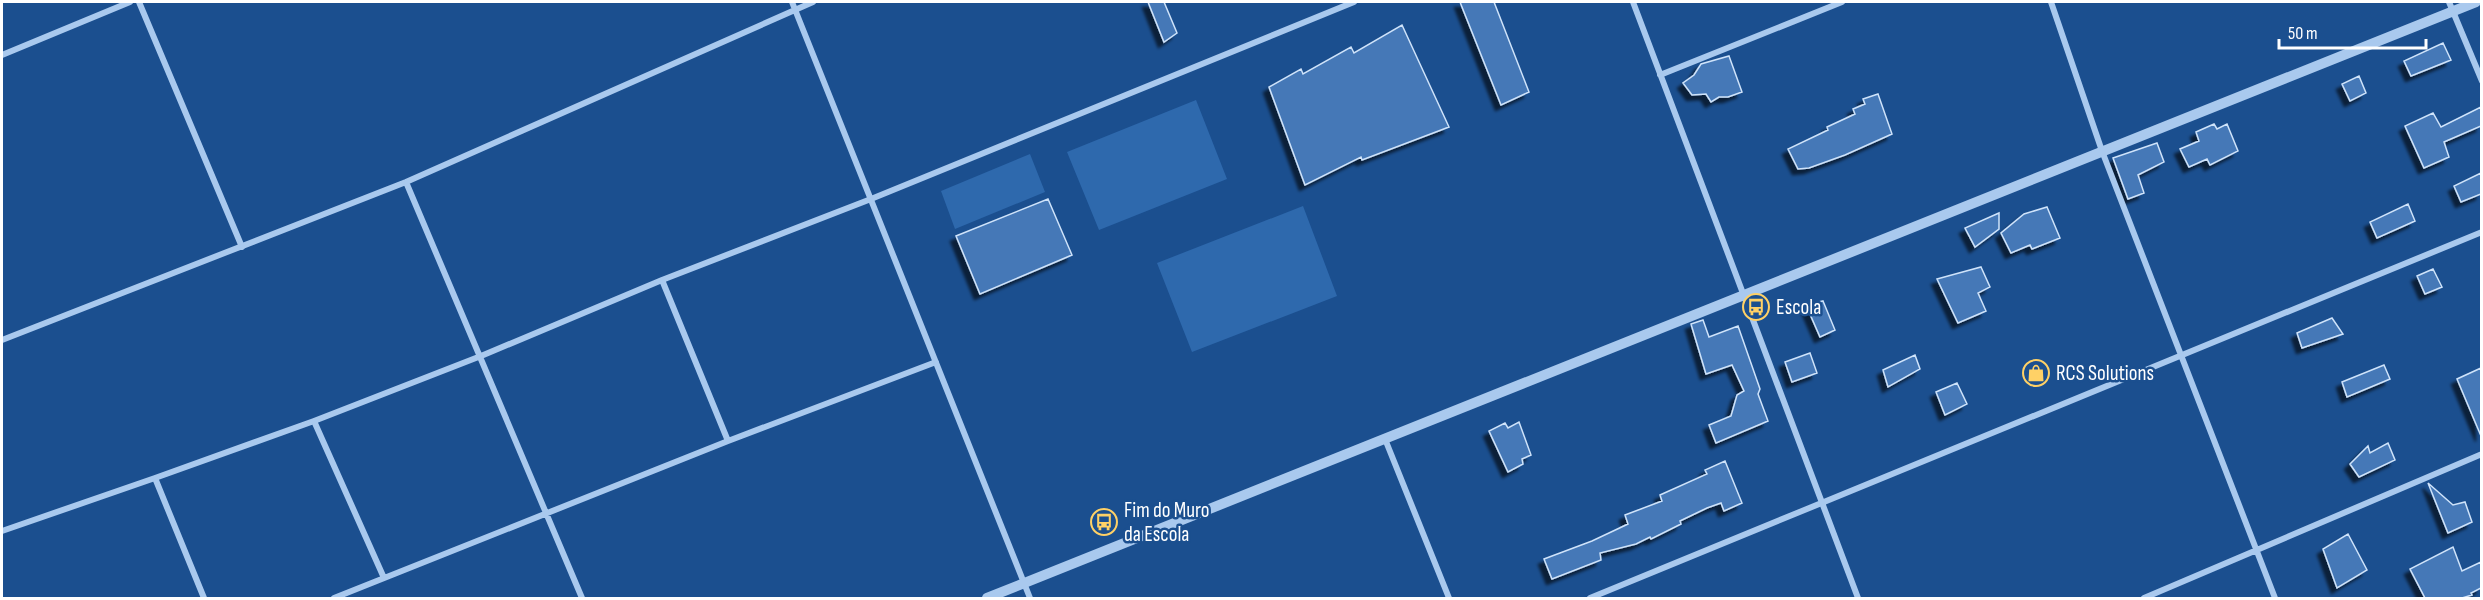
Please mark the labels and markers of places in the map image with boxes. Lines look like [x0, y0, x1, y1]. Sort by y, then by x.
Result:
bus stop icon: Escola [1741, 292, 1771, 322]
place label: Escola [1776, 295, 1821, 320]
shop icon: RCS Solutions [2021, 358, 2051, 388]
place label: RCS Solutions [2056, 361, 2154, 386]
place label: Fim do Muro da Escola [1124, 498, 1209, 547]
bus stop icon: Fim do Muro da Escola [1089, 507, 1119, 537]

